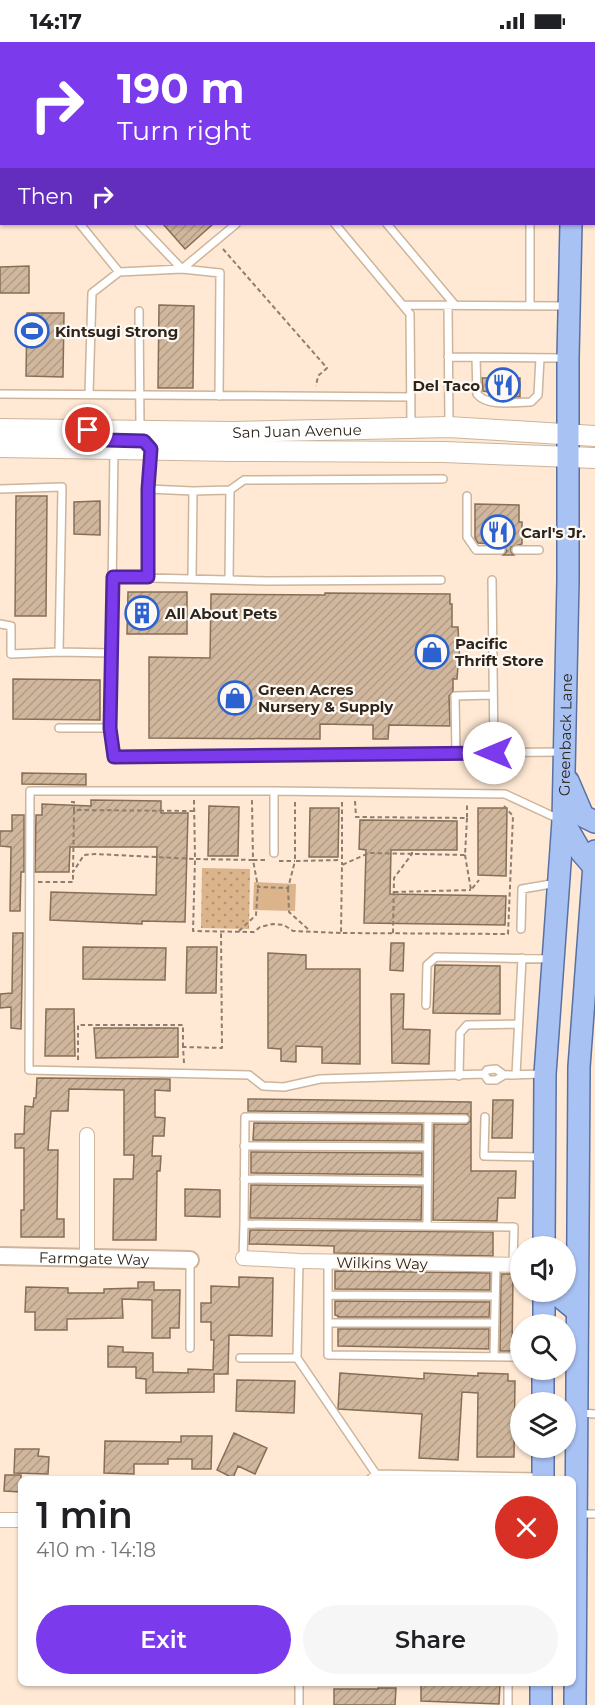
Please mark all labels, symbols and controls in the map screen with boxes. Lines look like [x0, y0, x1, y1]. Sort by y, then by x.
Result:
text: 14:17 [30, 8, 82, 35]
text: 190 m [117, 62, 245, 114]
icon: right [18, 66, 96, 144]
text: Turn right [117, 114, 252, 147]
icon: right [86, 180, 119, 213]
text: Then [18, 183, 74, 210]
sports icon: Kintsugi Strong [14, 313, 50, 349]
place label: Kintsugi Strong [55, 322, 178, 341]
restaurant icon: Del Taco [485, 367, 521, 403]
place label: Del Taco [413, 376, 480, 395]
pin [62, 404, 113, 455]
icon: arrive [71, 413, 104, 446]
street label: San Juan Avenue [232, 420, 362, 441]
restaurant icon: Carl's Jr. [480, 514, 516, 550]
place label: Carl's Jr. [521, 523, 586, 542]
building icon: All About Pets [124, 595, 160, 631]
place label: All About Pets [164, 604, 277, 623]
shop icon: Pacific Thrift Store [414, 634, 450, 670]
place label: Pacific Thrift Store [455, 634, 544, 670]
street label: Greenback Lane [554, 673, 576, 796]
shop icon: Green Acres Nursery & Supply [217, 680, 253, 716]
place label: Green Acres Nursery & Supply [258, 680, 394, 716]
position arrow [462, 721, 526, 785]
map controls [510, 1236, 576, 1458]
button: sound [510, 1236, 576, 1302]
street label: Farmgate Way [39, 1247, 150, 1269]
street label: Wilkins Way [336, 1253, 429, 1273]
button: search [510, 1314, 576, 1380]
button: layers [510, 1392, 576, 1458]
text: 1 min [36, 1493, 133, 1537]
button: close [495, 1496, 558, 1559]
text: 410 m · 14:18 [36, 1538, 156, 1562]
button: Exit [36, 1605, 291, 1674]
button: Share [303, 1605, 558, 1674]

